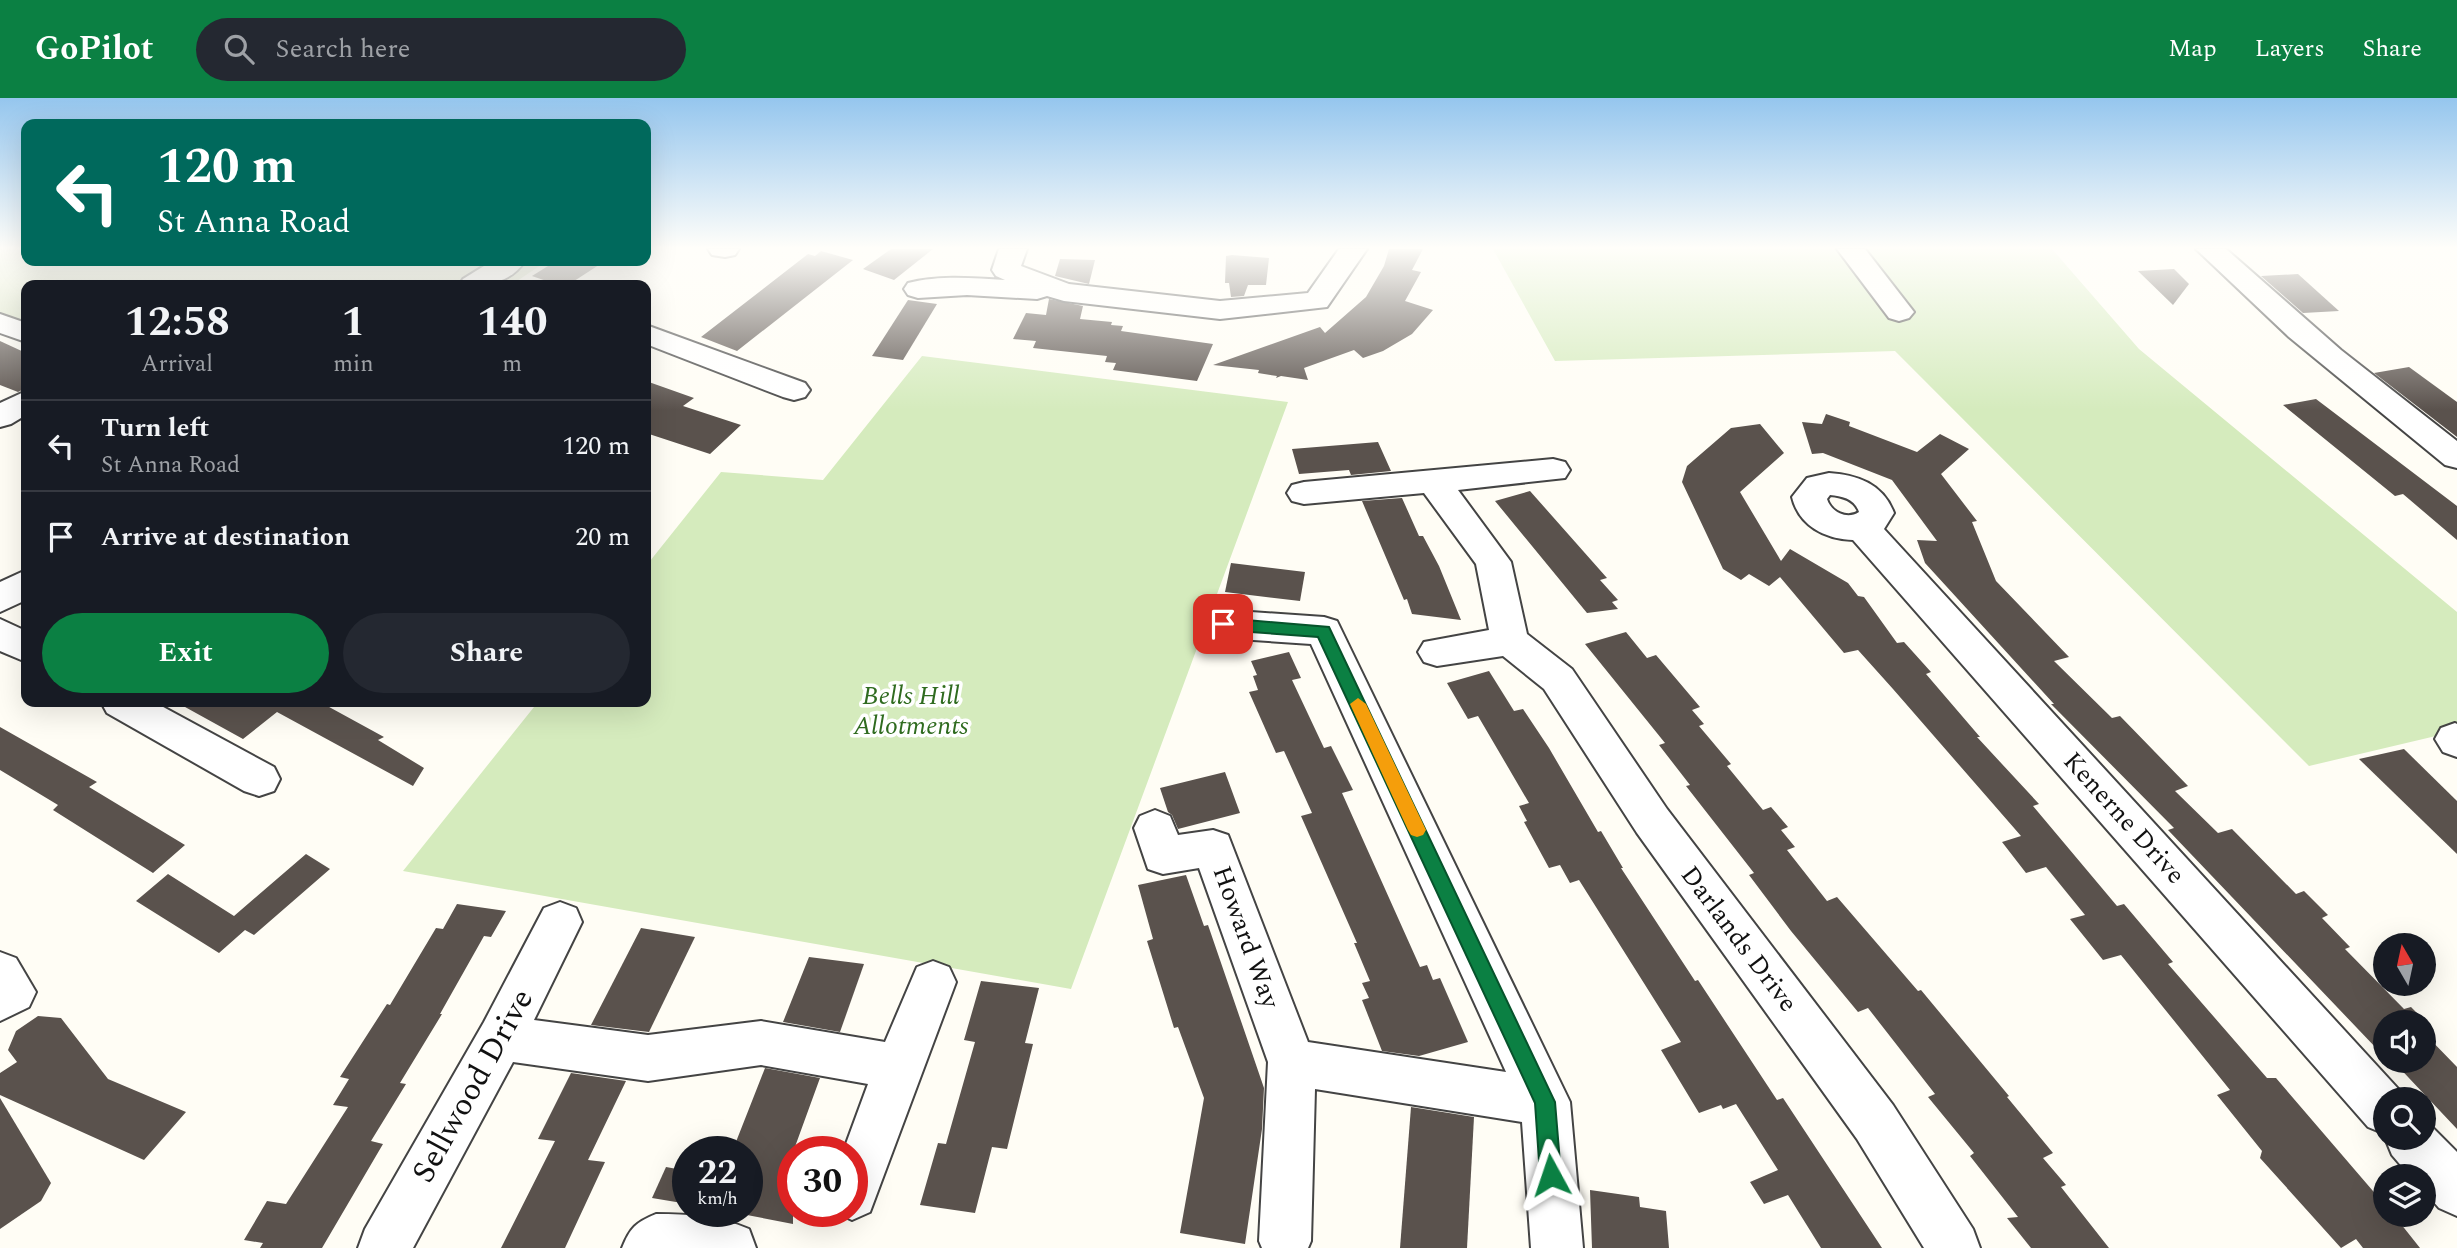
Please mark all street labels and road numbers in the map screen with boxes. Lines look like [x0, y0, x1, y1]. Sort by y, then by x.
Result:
street label: Kenerne Drive [2053, 743, 2195, 893]
street label: Darlands Drive [1670, 857, 1808, 1021]
street label: Howard Way [1202, 860, 1291, 1015]
street label: Sellwood Drive [399, 980, 547, 1192]

